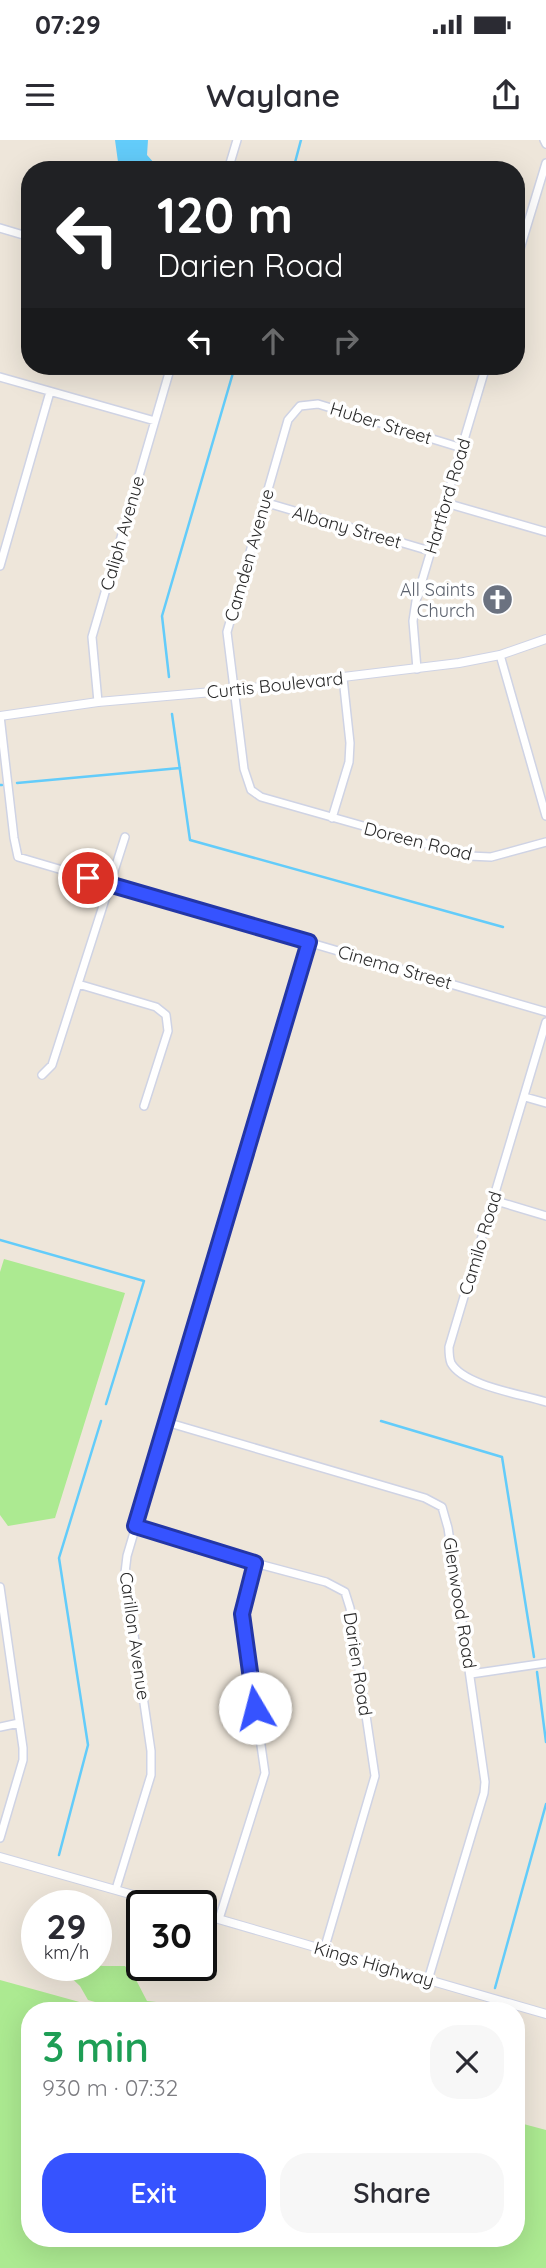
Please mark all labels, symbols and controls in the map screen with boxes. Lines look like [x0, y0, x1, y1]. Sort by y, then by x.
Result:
text: 07:29 [35, 8, 101, 41]
text: Waylane [206, 75, 340, 115]
icon: menu [21, 76, 59, 114]
icon: share [487, 76, 525, 114]
text: 120 m [157, 184, 293, 245]
icon: left [42, 189, 133, 280]
text: Darien Road [157, 245, 343, 285]
icon: left [181, 322, 219, 360]
icon: ahead [254, 322, 292, 360]
icon: right [327, 322, 365, 360]
street label: Huber Street [327, 397, 435, 449]
street label: Hartford Road [418, 435, 476, 557]
street label: Caliph Avenue [95, 473, 149, 593]
street label: Camden Avenue [219, 486, 279, 624]
street label: Albany Street [290, 500, 404, 554]
place label: All Saints Church [400, 578, 475, 622]
church icon: All Saints Church [481, 582, 515, 616]
street label: Curtis Boulevard [206, 666, 344, 704]
street label: Doreen Road [361, 816, 475, 866]
pin [58, 848, 118, 908]
icon: arrive [69, 859, 107, 897]
street label: Cinema Street [335, 940, 455, 994]
street label: Camilo Road [453, 1188, 507, 1298]
street label: Glenwood Road [438, 1536, 482, 1670]
street label: Carillon Avenue [115, 1570, 155, 1702]
street label: Darien Road [338, 1610, 378, 1718]
position arrow [218, 1671, 292, 1745]
speed limit sign: 30 [126, 1890, 217, 1981]
text: 29 [47, 1904, 86, 1948]
street label: Kings Highway [311, 1936, 437, 1992]
text: km/h [44, 1941, 89, 1964]
text: 3 min [42, 2020, 149, 2073]
button: close [430, 2025, 504, 2099]
text: 930 m · 07:32 [42, 2073, 178, 2102]
button: Exit [42, 2153, 266, 2233]
button: Share [280, 2153, 504, 2233]

